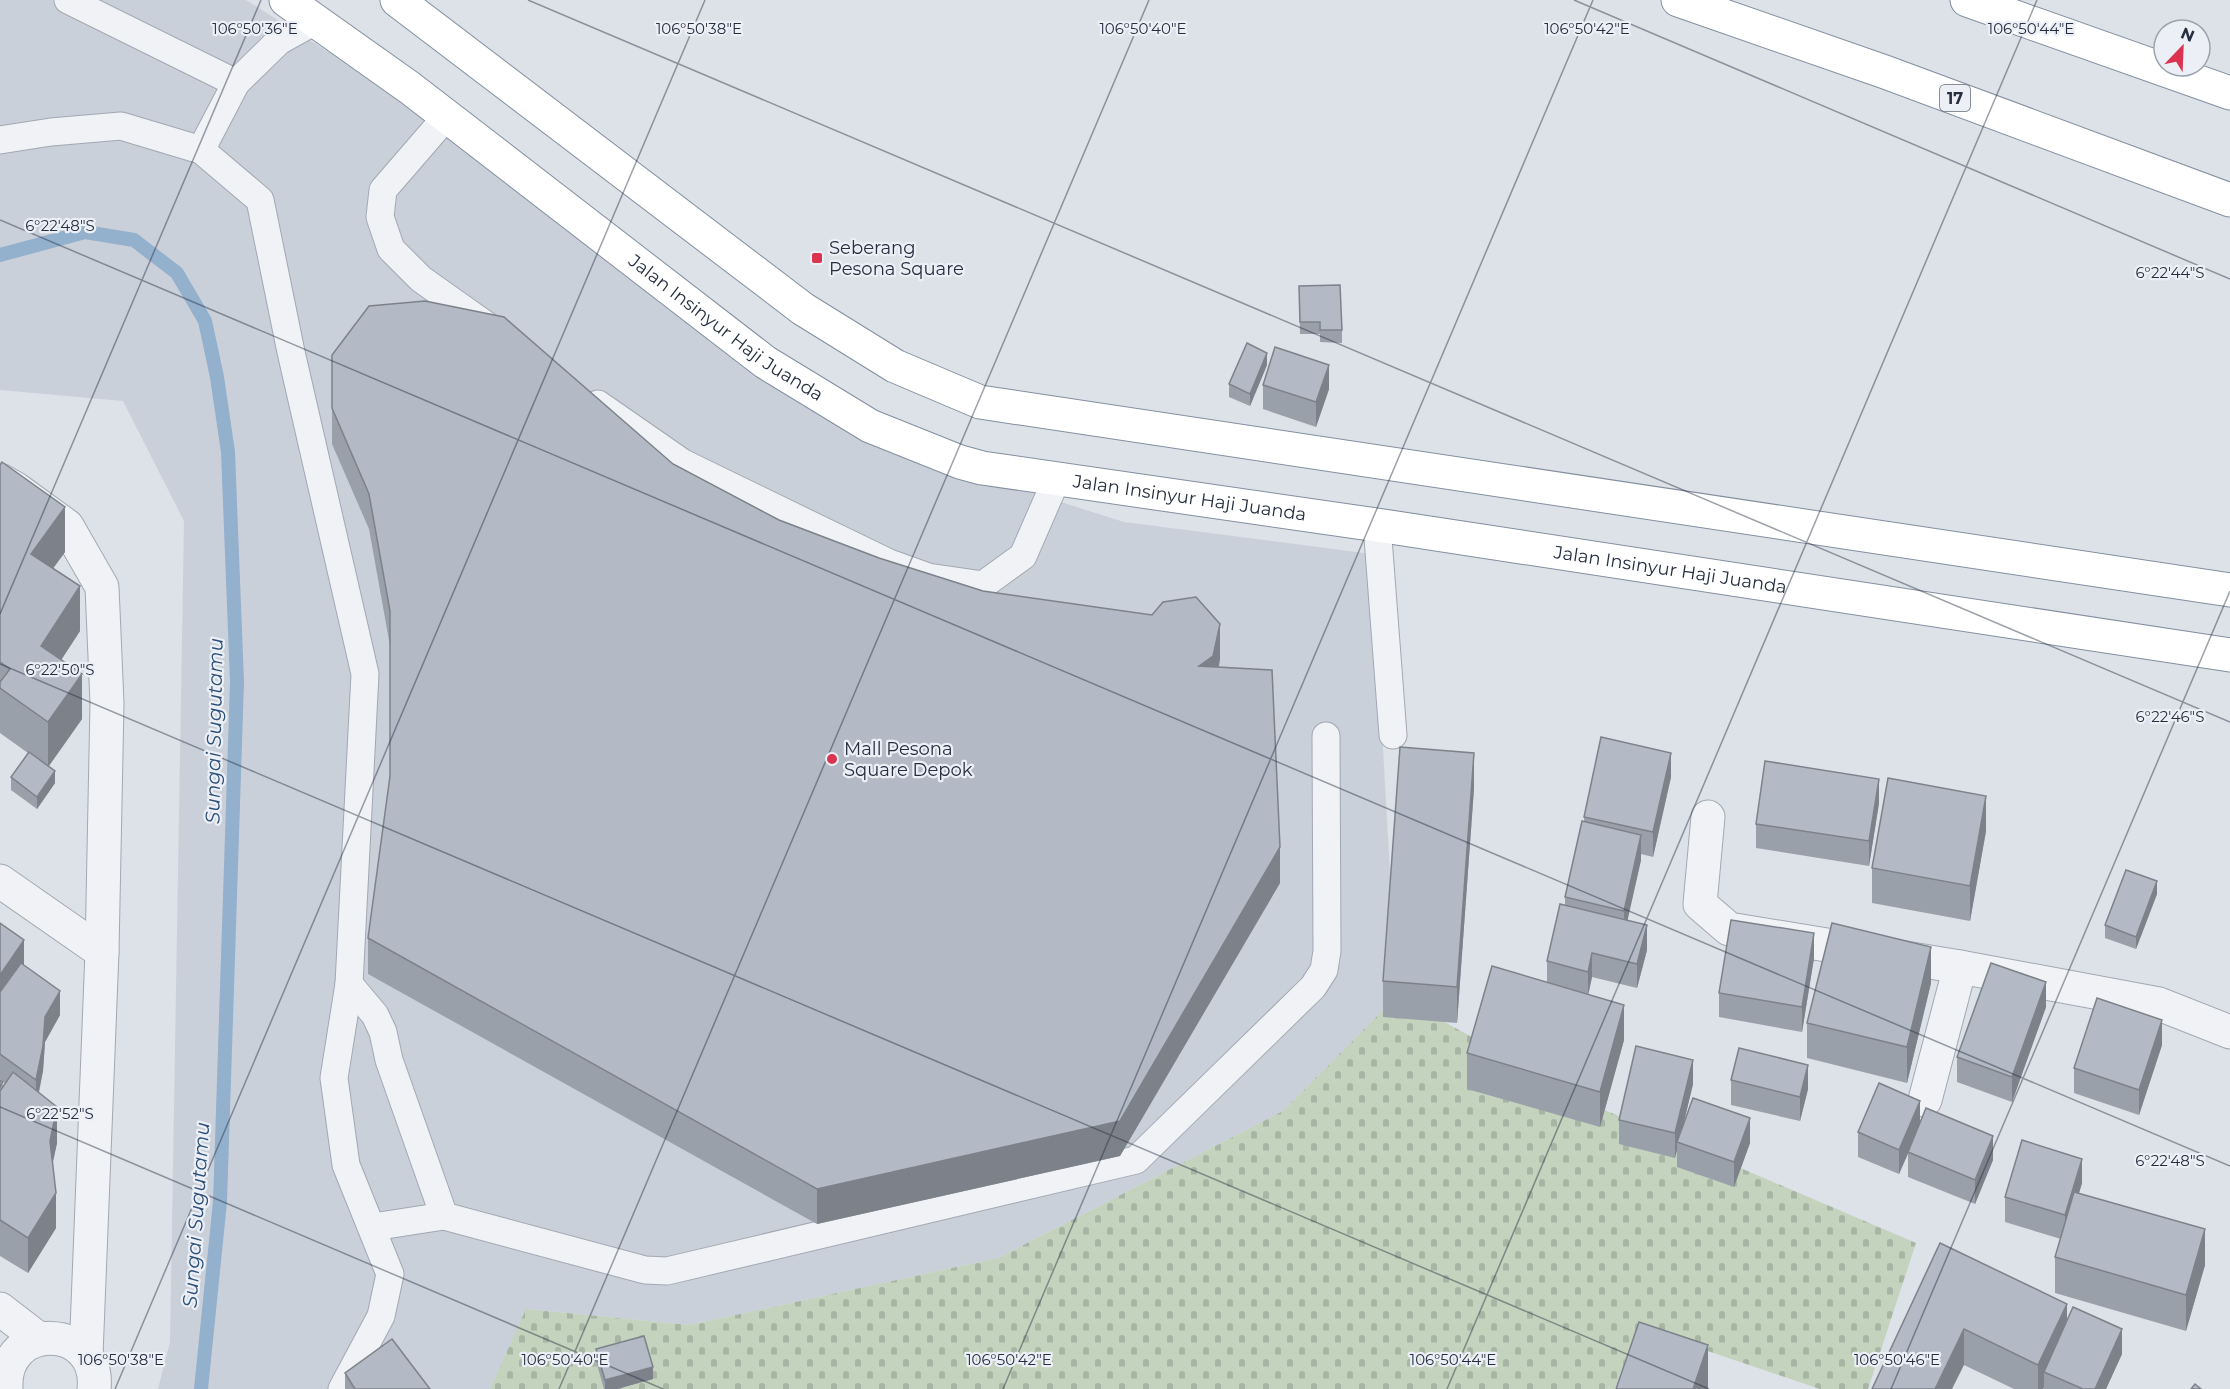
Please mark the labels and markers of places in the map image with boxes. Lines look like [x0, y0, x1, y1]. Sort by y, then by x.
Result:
place label: Seberang Pesona Square [829, 237, 964, 280]
marker: Seberang Pesona Square [810, 251, 824, 265]
place label: Mall Pesona Square Depok [844, 738, 973, 781]
marker: Mall Pesona Square Depok [825, 752, 839, 766]

